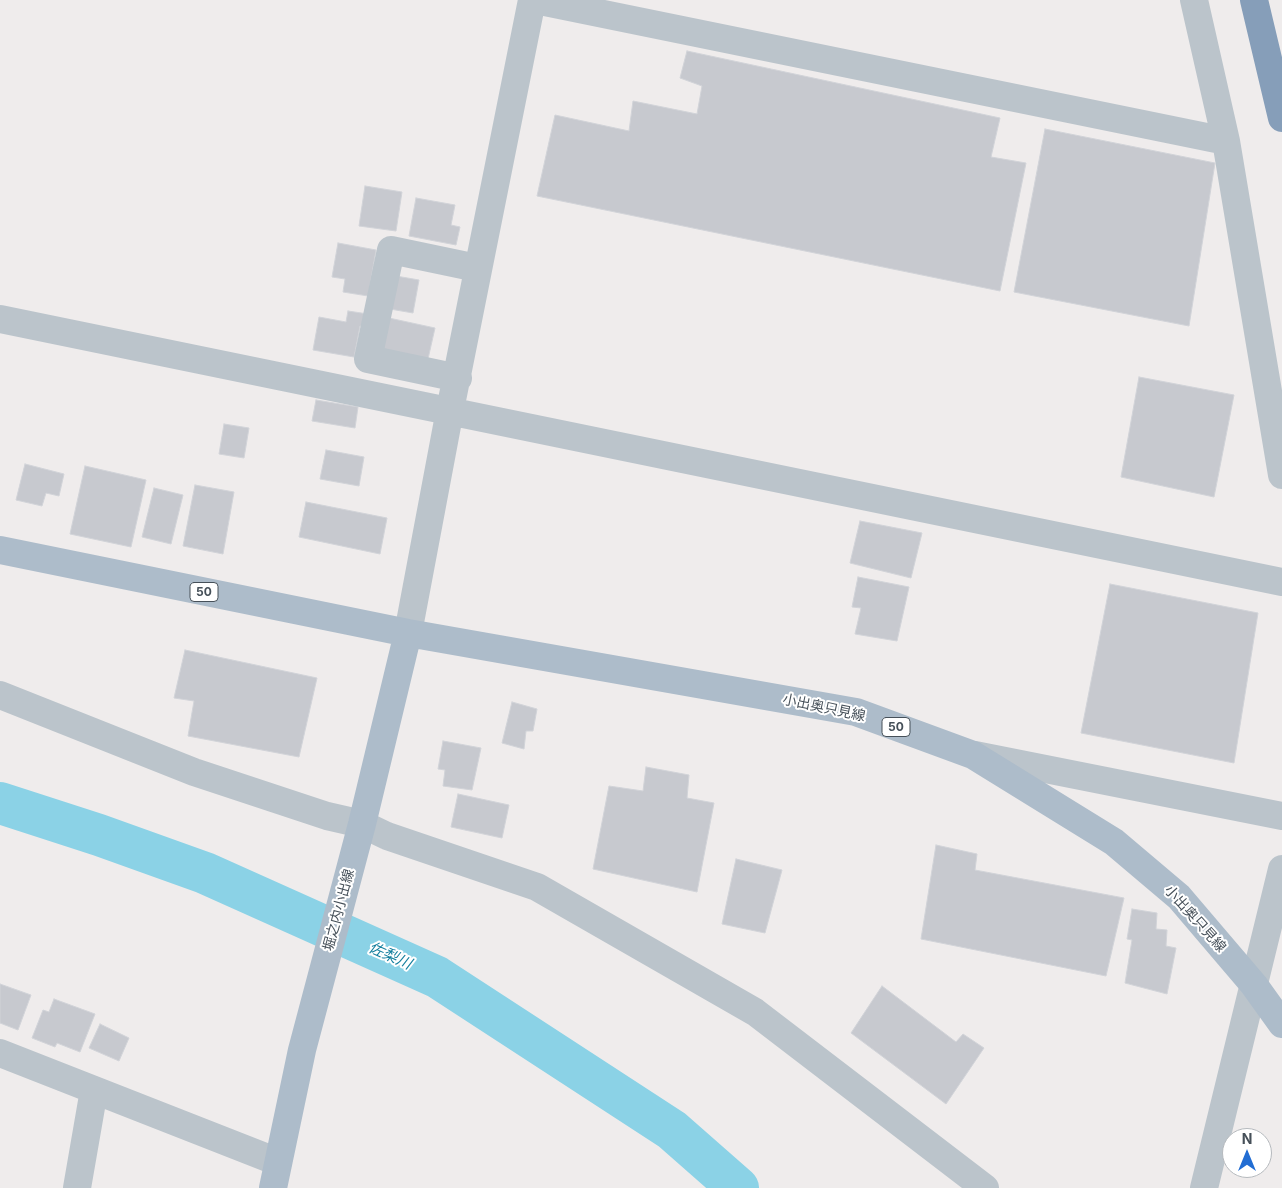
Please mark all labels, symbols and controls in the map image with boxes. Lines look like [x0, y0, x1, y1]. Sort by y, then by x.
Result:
road number: 50 [190, 582, 218, 602]
street label: 小出奥只見線 [781, 691, 867, 725]
road number: 50 [882, 718, 910, 736]
street label: 堀之内小出線 [320, 867, 358, 953]
street label: 小出奥只見線 [1161, 882, 1229, 956]
water label: 佐梨川 [366, 939, 414, 973]
north arrow [1222, 1128, 1272, 1178]
text: N [1242, 1130, 1252, 1147]

